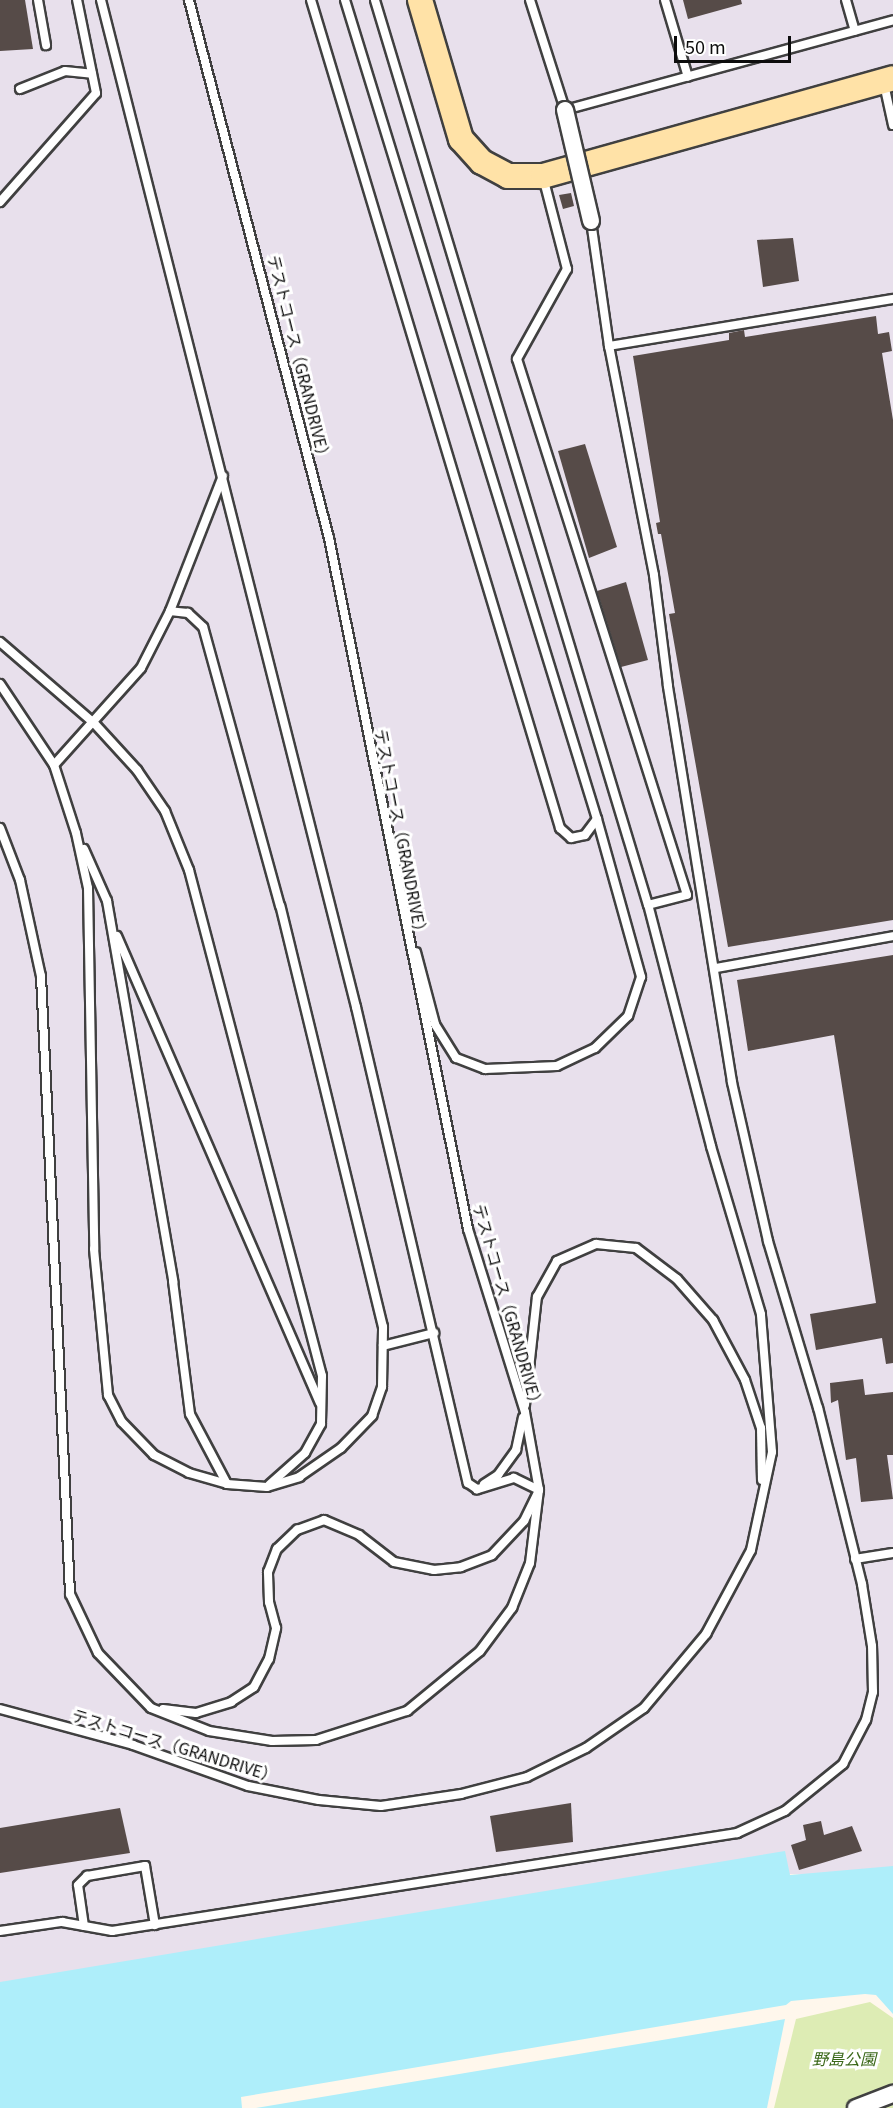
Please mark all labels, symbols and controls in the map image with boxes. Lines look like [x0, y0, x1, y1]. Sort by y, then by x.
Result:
scale bar [677, 24, 794, 62]
text: 50 m [685, 33, 726, 59]
street label: テストコース（GRANDRIVE） [265, 252, 335, 466]
street label: テストコース（GRANDRIVE） [372, 727, 432, 941]
street label: テストコース（GRANDRIVE） [470, 1201, 548, 1413]
street label: テストコース（GRANDRIVE） [69, 1704, 281, 1786]
park label: 野島公園 [812, 2048, 876, 2068]

